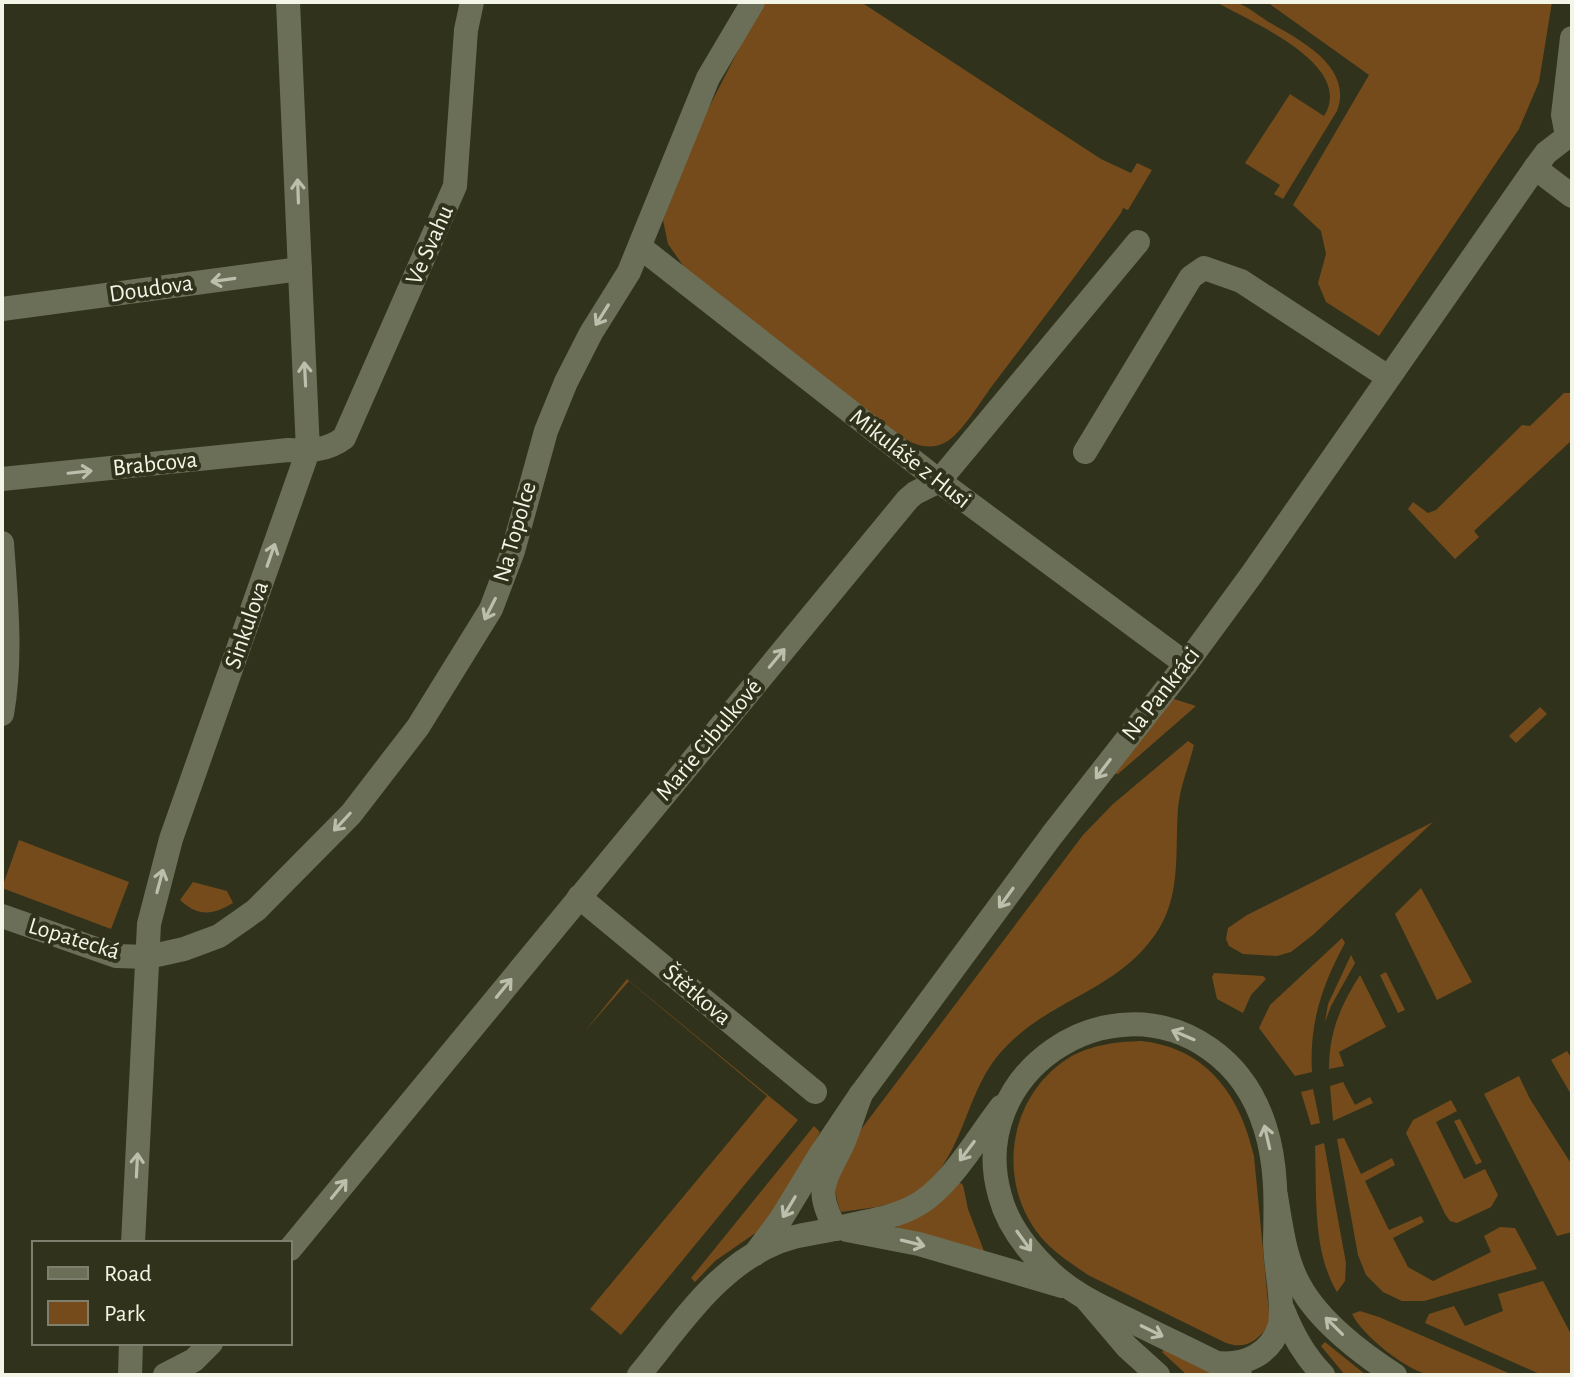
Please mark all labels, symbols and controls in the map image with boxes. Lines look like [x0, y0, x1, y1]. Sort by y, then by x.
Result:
one-way arrow [290, 178, 305, 205]
street label: Ve Svahu [402, 202, 458, 288]
street label: Doudova [108, 271, 194, 307]
one-way arrow [211, 273, 236, 288]
one-way arrow [594, 303, 610, 326]
one-way arrow [297, 361, 312, 388]
street label: Mikuláše z Husi [845, 405, 975, 513]
street label: Brabcova [111, 448, 199, 480]
one-way arrow [66, 464, 93, 479]
street label: Na Topolce [489, 479, 541, 585]
one-way arrow [265, 543, 280, 568]
street label: Sinkulova [221, 578, 273, 672]
one-way arrow [482, 597, 497, 621]
street label: Na Pankráci [1117, 643, 1205, 745]
one-way arrow [768, 648, 786, 668]
street label: Marie Cibulkové [652, 675, 766, 805]
one-way arrow [1094, 758, 1111, 779]
one-way arrow [334, 812, 352, 832]
one-way arrow [154, 868, 169, 894]
one-way arrow [998, 887, 1015, 908]
street label: Lopatecká [26, 914, 122, 964]
street label: Štětkova [659, 959, 736, 1030]
one-way arrow [495, 977, 513, 998]
one-way arrow [1171, 1027, 1196, 1041]
one-way arrow [1259, 1125, 1274, 1151]
one-way arrow [959, 1140, 976, 1162]
one-way arrow [130, 1152, 145, 1179]
one-way arrow [330, 1178, 348, 1199]
one-way arrow [780, 1195, 796, 1218]
one-way arrow [1015, 1230, 1032, 1252]
one-way arrow [900, 1236, 926, 1251]
legend [32, 1241, 292, 1345]
text: Road [104, 1262, 152, 1286]
text: Park [104, 1302, 145, 1326]
one-way arrow [1325, 1317, 1344, 1336]
one-way arrow [1139, 1324, 1163, 1339]

